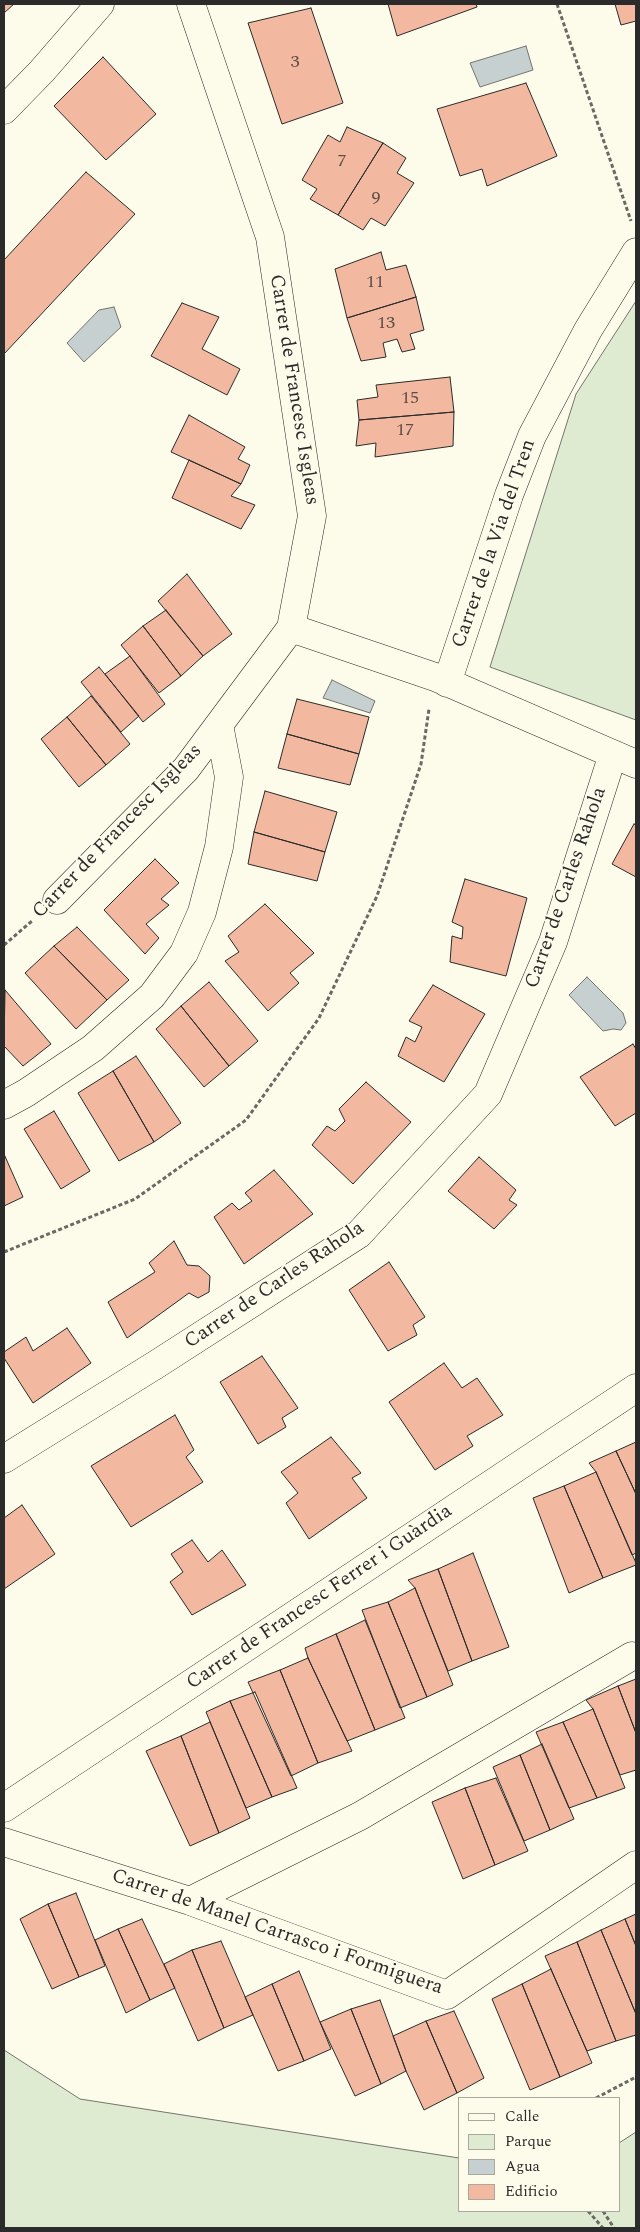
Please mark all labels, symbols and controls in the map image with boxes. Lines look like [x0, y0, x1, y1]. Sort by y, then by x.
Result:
house number: 3 [291, 52, 299, 74]
house number: 7 [338, 151, 346, 173]
house number: 9 [372, 188, 380, 210]
house number: 11 [366, 272, 384, 294]
street label: Carrer de Francesc Isgleas [263, 273, 323, 507]
house number: 13 [377, 313, 395, 335]
house number: 15 [401, 388, 419, 410]
house number: 17 [396, 420, 414, 442]
street label: Carrer de la Via del Tren [448, 437, 542, 651]
street label: Carrer de Francesc Isgleas [28, 740, 208, 924]
street label: Carrer de Carles Rahola [521, 784, 613, 992]
street label: Carrer de Carles Rahola [181, 1217, 369, 1355]
street label: Carrer de Francesc Ferrer i Guàrdia [183, 1500, 457, 1696]
street label: Carrer de Manel Carrasco i Formiguera [108, 1865, 446, 2001]
legend [458, 2097, 620, 2212]
text: Calle [505, 2105, 539, 2128]
text: Parque [505, 2130, 552, 2153]
text: Agua [505, 2155, 540, 2178]
text: Edificio [505, 2180, 558, 2203]

